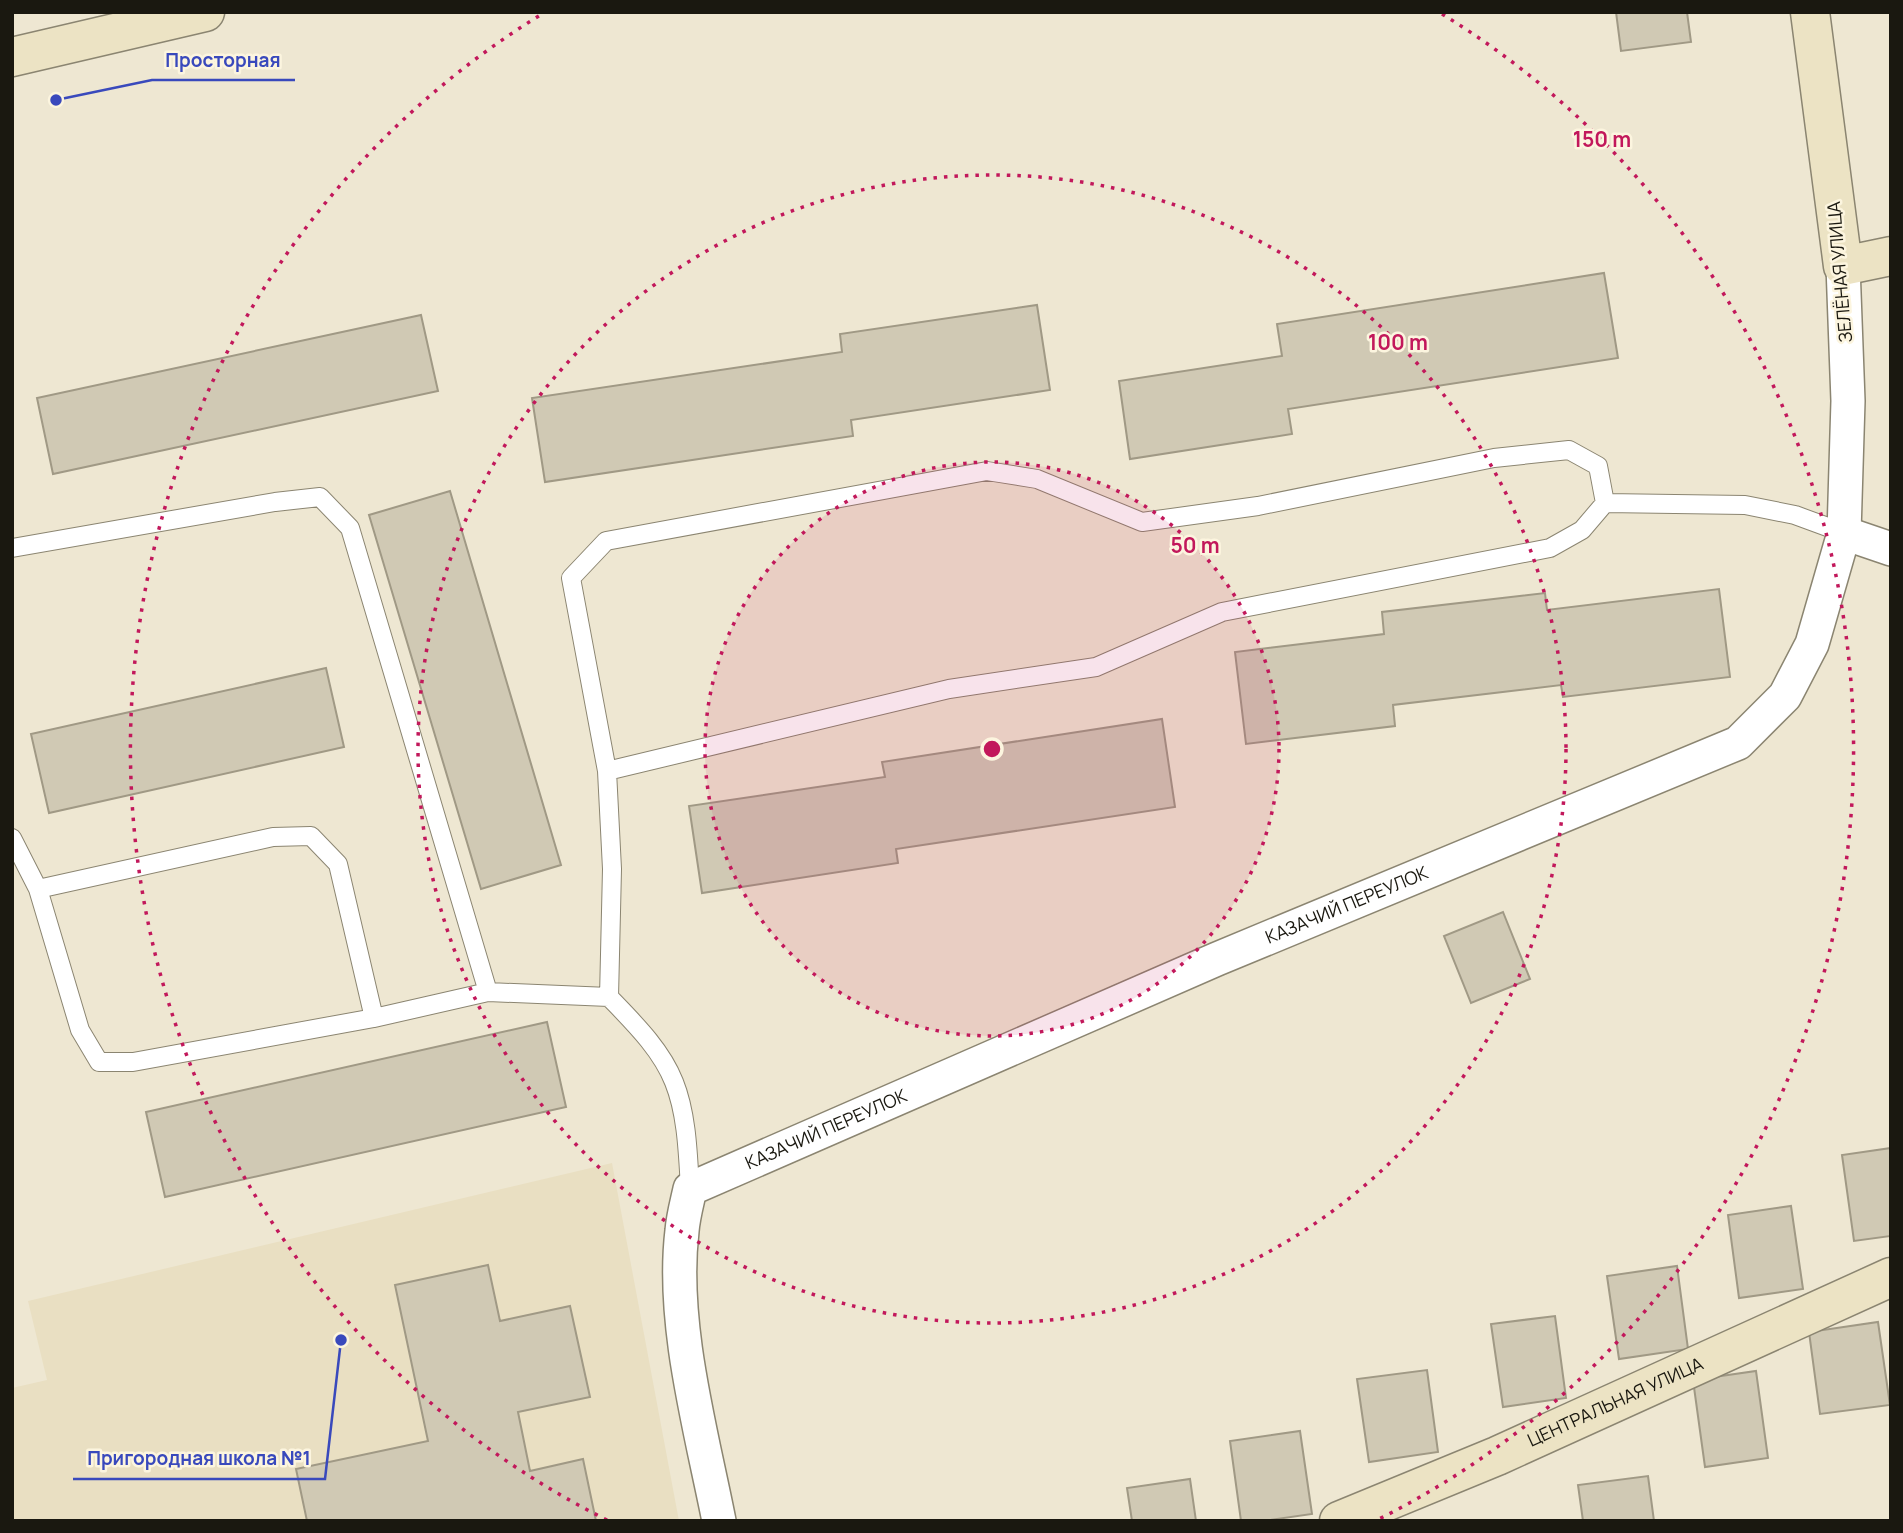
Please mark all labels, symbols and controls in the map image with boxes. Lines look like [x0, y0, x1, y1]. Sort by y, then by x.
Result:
callout: Просторная [152, 40, 295, 80]
text: Просторная [165, 47, 281, 73]
text: 150 m [1573, 125, 1631, 153]
street label: ЗЕЛЁНАЯ УЛИЦА [1821, 200, 1857, 344]
text: 100 m [1368, 328, 1428, 356]
text: 50 m [1170, 531, 1220, 559]
centre of rings [980, 737, 1004, 761]
street label: КАЗАЧИЙ ПЕРЕУЛОК [1262, 860, 1432, 949]
street label: КАЗАЧИЙ ПЕРЕУЛОК [741, 1083, 911, 1174]
street label: ЦЕНТРАЛЬНАЯ УЛИЦА [1523, 1351, 1707, 1452]
callout: Пригородная школа №1 [73, 1439, 325, 1479]
text: Пригородная школа №1 [87, 1445, 311, 1471]

